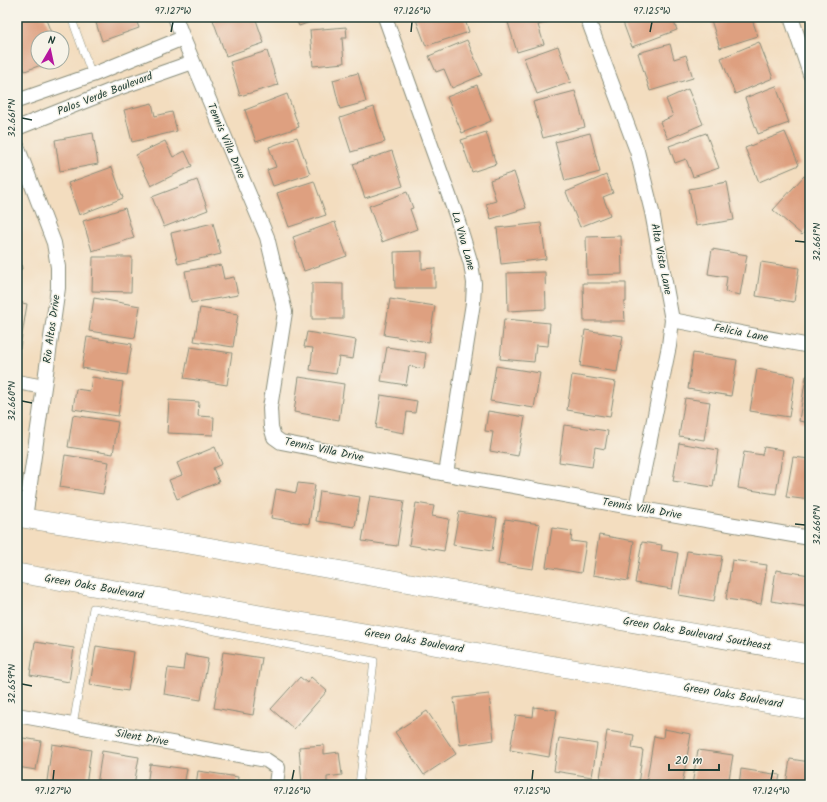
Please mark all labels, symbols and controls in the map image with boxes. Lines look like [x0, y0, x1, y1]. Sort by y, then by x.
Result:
text: 97.127°W [155, 3, 191, 19]
text: 97.126°W [393, 3, 431, 19]
text: 97.125°W [633, 3, 671, 19]
north arrow [30, 30, 70, 70]
text: N [47, 32, 56, 51]
street label: Palos Verde Boulevard [55, 67, 156, 121]
text: 32.661°N [4, 99, 20, 137]
street label: Tennis Villa Drive [202, 100, 250, 182]
street label: La Viva Lane [446, 210, 480, 272]
street label: Alta Vista Lane [645, 222, 677, 296]
text: 32.661°N [809, 223, 825, 261]
street label: Rio Altos Drive [38, 293, 66, 364]
street label: Felicia Lane [712, 319, 770, 347]
text: 32.660°N [4, 381, 20, 421]
street label: Tennis Villa Drive [283, 433, 365, 467]
street label: Tennis Villa Drive [601, 493, 683, 525]
text: 32.660°N [809, 505, 825, 545]
street label: Green Oaks Boulevard [43, 569, 146, 605]
street label: Green Oaks Boulevard Southeast [621, 612, 773, 656]
street label: Green Oaks Boulevard [363, 623, 466, 659]
text: 32.659°N [4, 664, 20, 704]
street label: Green Oaks Boulevard [682, 678, 785, 714]
street label: Silent Drive [114, 724, 170, 752]
scale bar [669, 746, 719, 772]
text: 20 m [675, 751, 703, 770]
text: 97.127°W [35, 783, 71, 799]
text: 97.126°W [273, 783, 311, 799]
text: 97.125°W [513, 783, 551, 799]
text: 97.124°W [752, 783, 790, 799]

